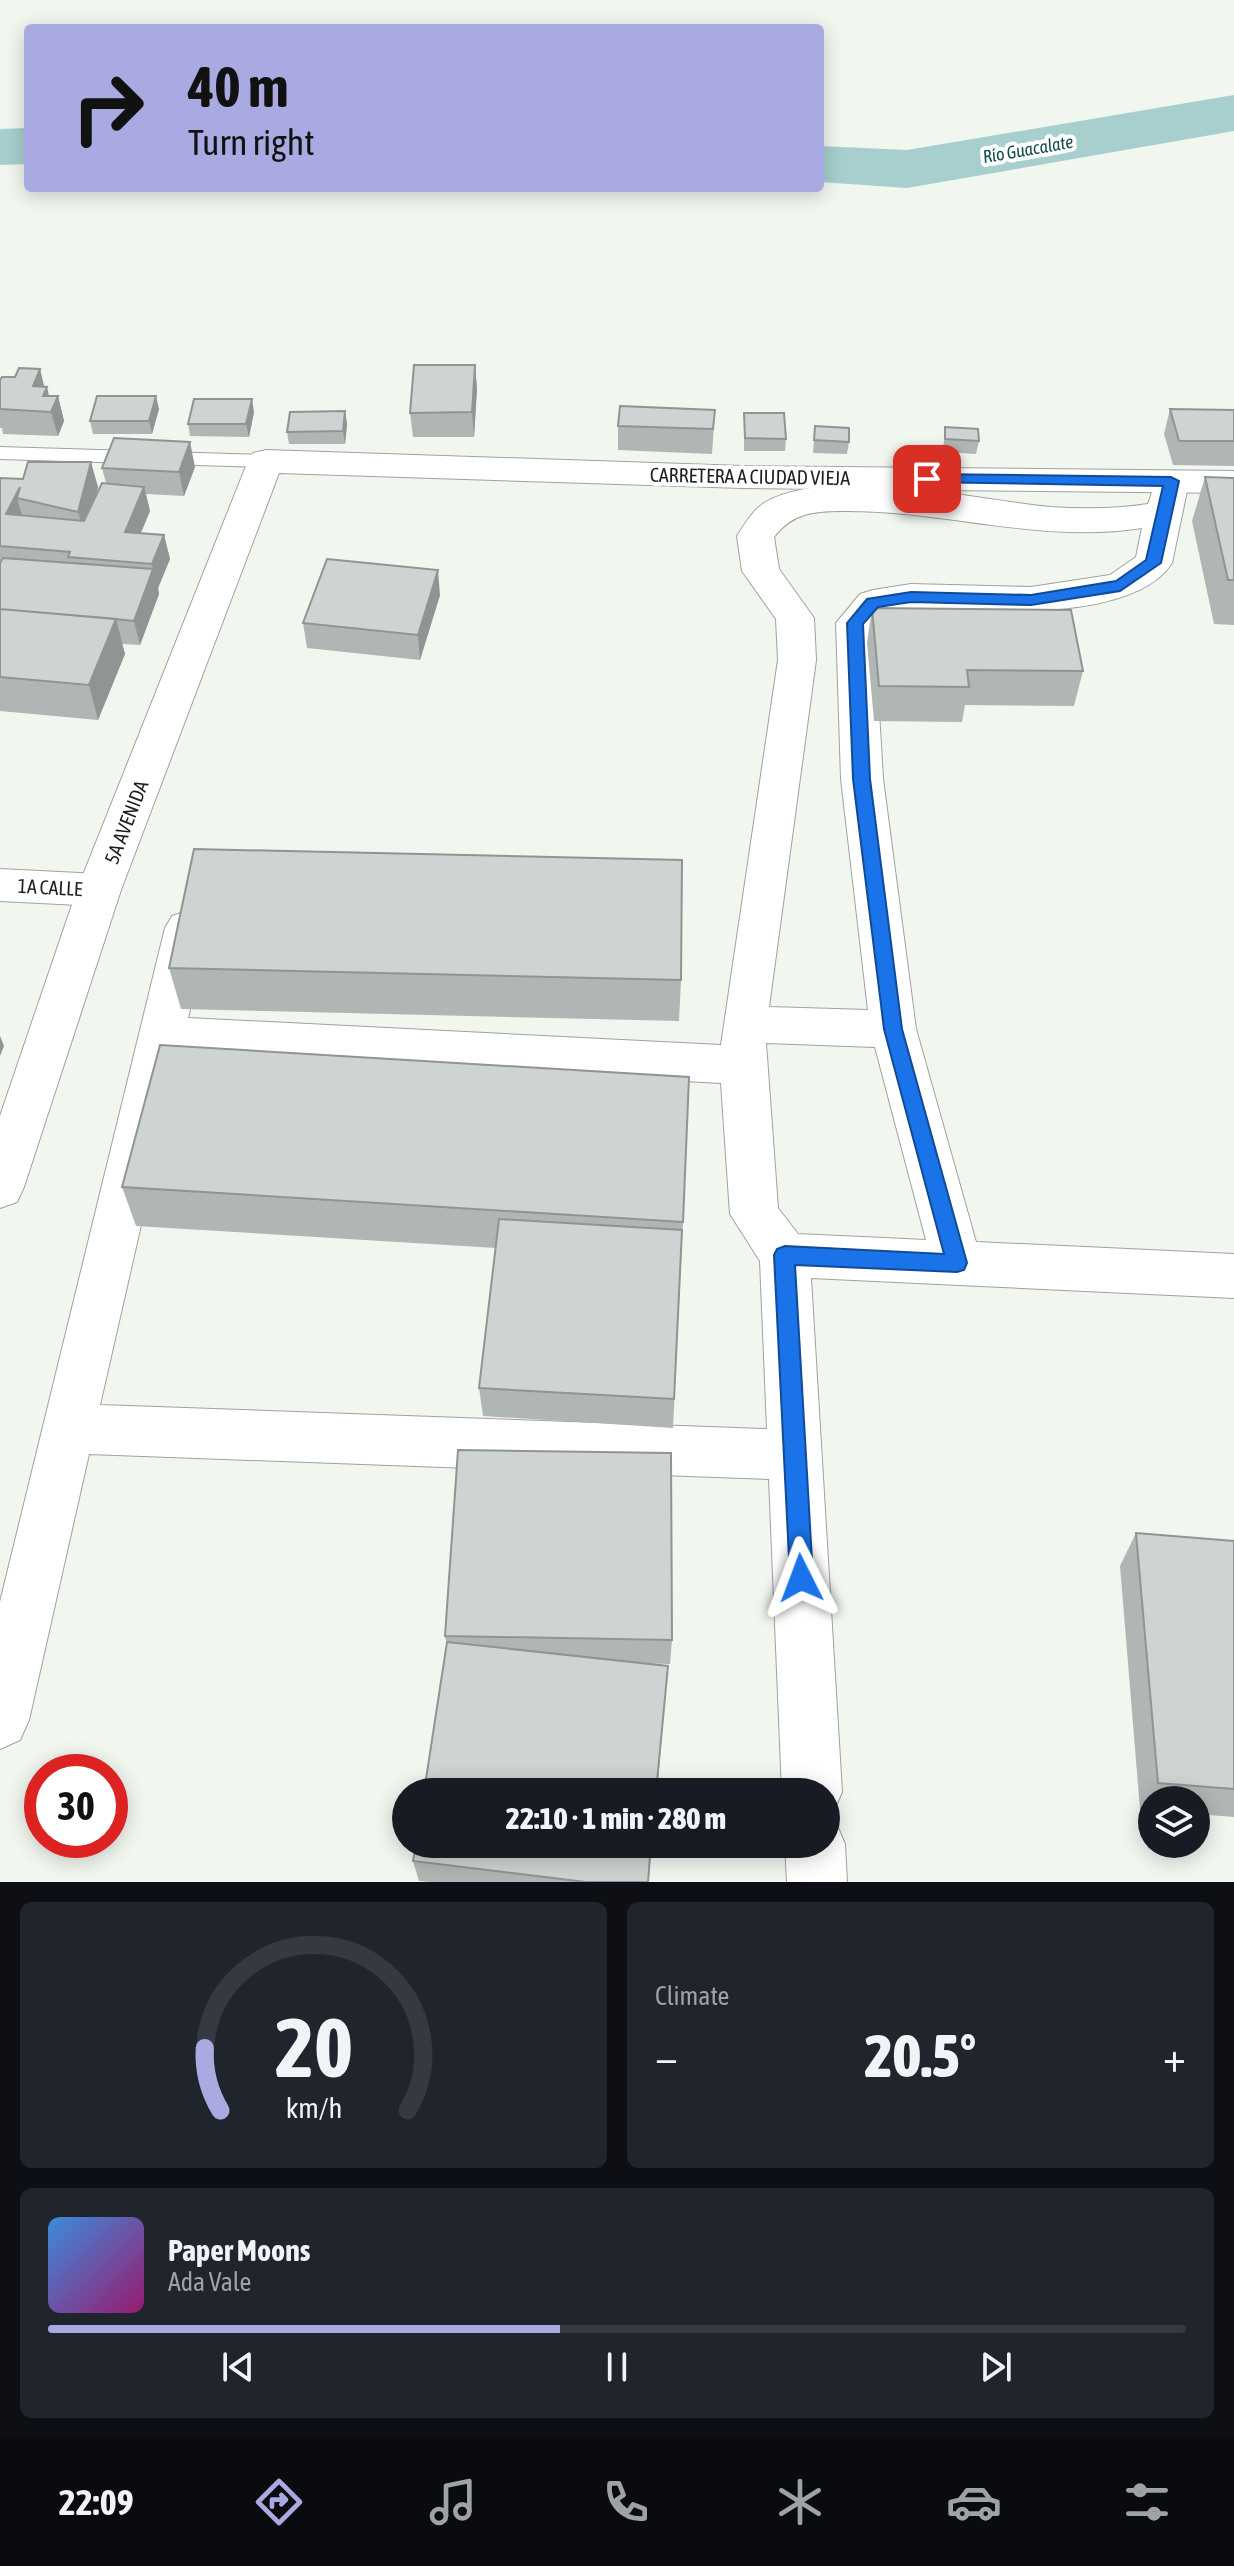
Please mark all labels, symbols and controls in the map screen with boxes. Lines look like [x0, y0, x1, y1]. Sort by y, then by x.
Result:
text: 40 m [188, 55, 289, 119]
icon: right [56, 56, 160, 160]
text: Turn right [188, 121, 315, 163]
water label: Río Guacalate [981, 131, 1075, 167]
pin [893, 445, 961, 513]
icon: arrive [905, 457, 949, 501]
street label: CARRETERA A CIUDAD VIEJA [650, 463, 850, 489]
street label: 5A AVENIDA [100, 777, 152, 867]
street label: 1A CALLE [17, 874, 83, 900]
position arrow [759, 1536, 843, 1620]
speed limit sign: 30 [24, 1754, 128, 1858]
map controls [1138, 1786, 1210, 1858]
button: layers [1138, 1786, 1210, 1858]
text: 22:10 · 1 min · 280 m [506, 1801, 726, 1835]
text: Climate [655, 1981, 729, 2011]
text: 20 [274, 1999, 353, 2095]
text: 20.5° [865, 2021, 976, 2090]
text: − [655, 2031, 678, 2081]
text: + [1163, 2031, 1186, 2081]
text: km/h [285, 2091, 342, 2124]
text: Paper Moons [168, 2233, 310, 2267]
text: Ada Vale [168, 2267, 251, 2297]
icon: previous [216, 2345, 260, 2389]
icon: pause [595, 2345, 639, 2389]
icon: next [974, 2345, 1018, 2389]
icon: directions [251, 2474, 307, 2530]
icon: music [425, 2474, 481, 2530]
icon: phone [598, 2474, 654, 2530]
icon: climate [772, 2474, 828, 2530]
icon: car [946, 2474, 1002, 2530]
icon: filters [1119, 2474, 1175, 2530]
text: 22:09 [59, 2481, 134, 2523]

